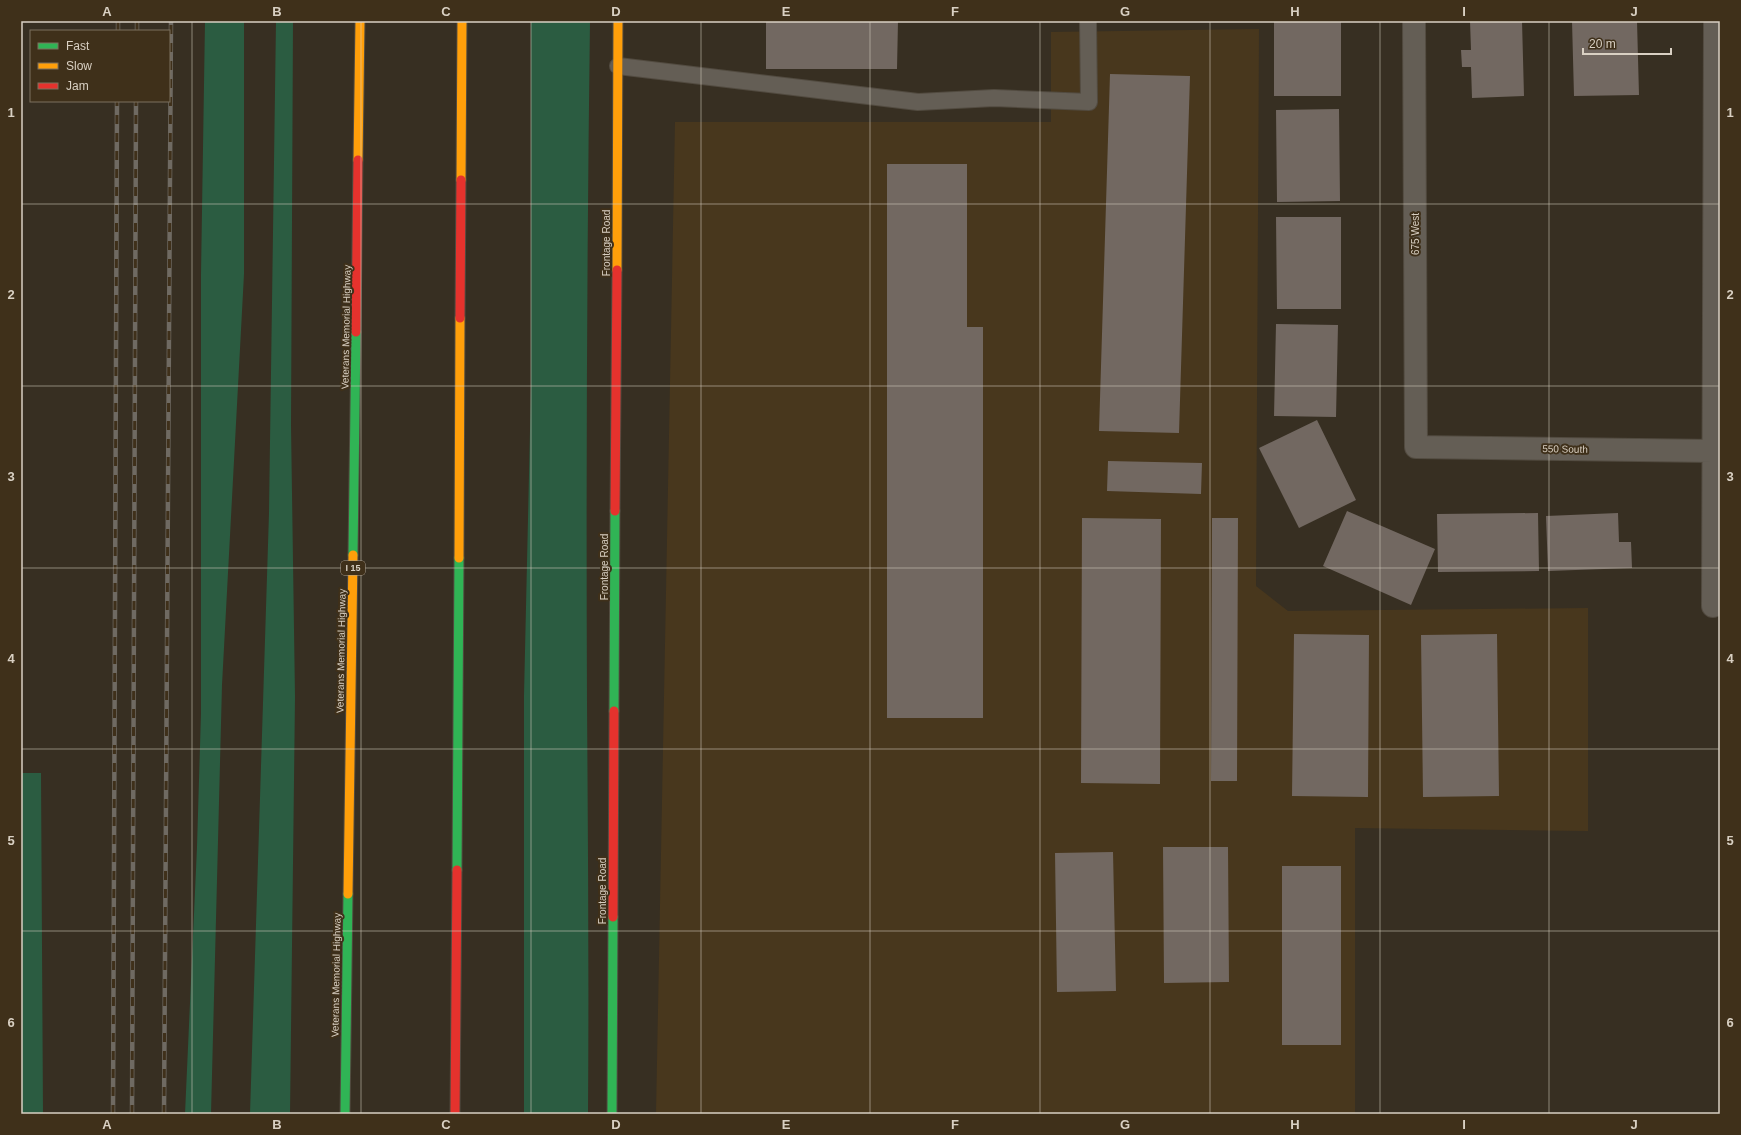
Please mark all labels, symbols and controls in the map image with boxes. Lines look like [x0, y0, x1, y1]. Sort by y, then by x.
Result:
text: A [102, 4, 112, 19]
text: B [272, 4, 282, 19]
text: C [441, 4, 451, 19]
text: D [611, 4, 621, 19]
text: E [782, 4, 791, 19]
text: F [951, 4, 959, 19]
text: G [1120, 4, 1130, 19]
text: H [1290, 4, 1300, 19]
text: I [1462, 4, 1466, 19]
text: J [1630, 4, 1638, 19]
legend [30, 30, 170, 102]
scale bar [1583, 30, 1671, 56]
text: 20 m [1589, 37, 1616, 51]
text: Fast [66, 39, 90, 53]
text: Slow [66, 59, 92, 73]
text: Jam [66, 79, 89, 93]
text: 1 [7, 105, 15, 120]
text: 1 [1726, 105, 1734, 120]
street label: Frontage Road [601, 210, 612, 276]
street label: 675 West [1410, 213, 1421, 255]
street label: Veterans Memorial Highway [339, 265, 353, 389]
text: 2 [7, 287, 15, 302]
text: 2 [1726, 287, 1734, 302]
street label: 550 South [1542, 443, 1588, 455]
text: 3 [7, 469, 15, 484]
text: 3 [1726, 469, 1734, 484]
street label: Frontage Road [599, 534, 610, 600]
road number: I 15 [341, 561, 365, 575]
street label: Veterans Memorial Highway [334, 589, 348, 713]
text: 4 [7, 651, 15, 666]
text: 4 [1726, 651, 1734, 666]
text: 5 [7, 833, 15, 848]
text: 5 [1726, 833, 1734, 848]
street label: Frontage Road [597, 858, 608, 924]
street label: Veterans Memorial Highway [329, 913, 343, 1037]
text: 6 [7, 1015, 15, 1030]
text: 6 [1726, 1015, 1734, 1030]
text: A [102, 1117, 112, 1132]
text: B [272, 1117, 282, 1132]
text: C [441, 1117, 451, 1132]
text: D [611, 1117, 621, 1132]
text: E [782, 1117, 791, 1132]
text: F [951, 1117, 959, 1132]
text: G [1120, 1117, 1130, 1132]
text: H [1290, 1117, 1300, 1132]
text: I [1462, 1117, 1466, 1132]
text: J [1630, 1117, 1638, 1132]

